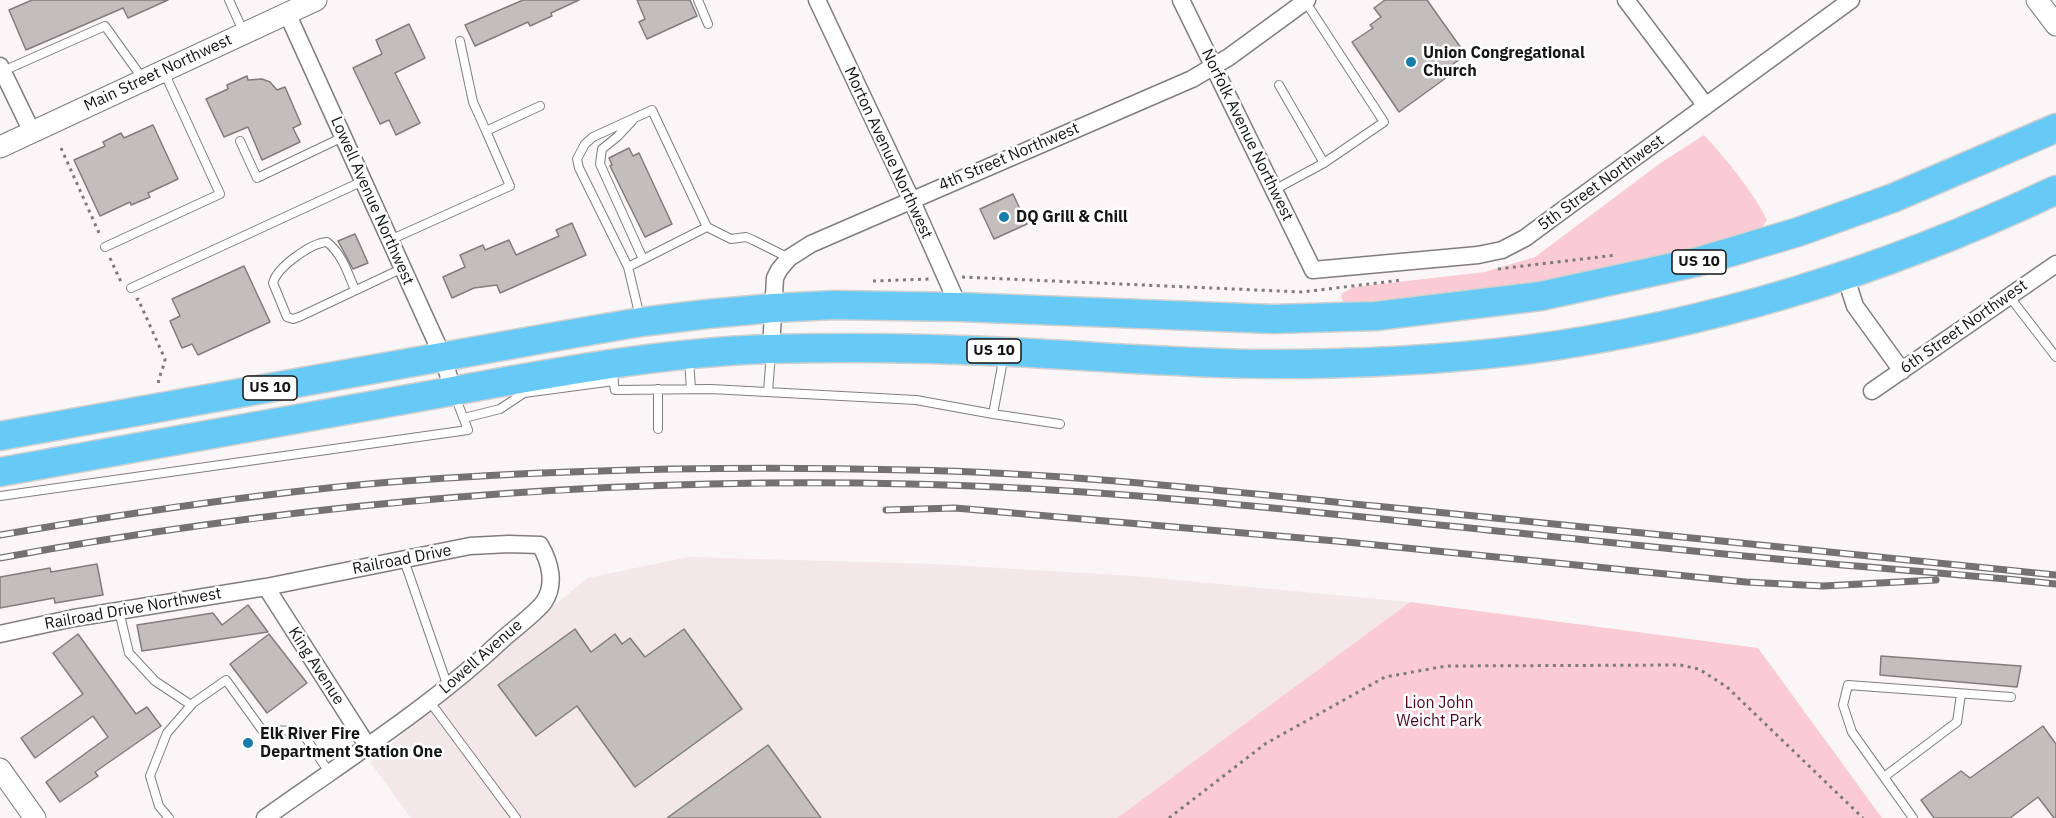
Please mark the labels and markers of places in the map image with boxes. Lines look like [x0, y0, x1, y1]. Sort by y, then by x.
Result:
place label: Union Congregational Church [1423, 43, 1585, 81]
marker: Union Congregational Church [1404, 55, 1418, 69]
place label: DQ Grill & Chill [1016, 207, 1128, 227]
marker: DQ Grill & Chill [997, 210, 1011, 224]
place label: Elk River Fire Department Station One [260, 724, 442, 762]
marker: Elk River Fire Department Station One [241, 736, 255, 750]

